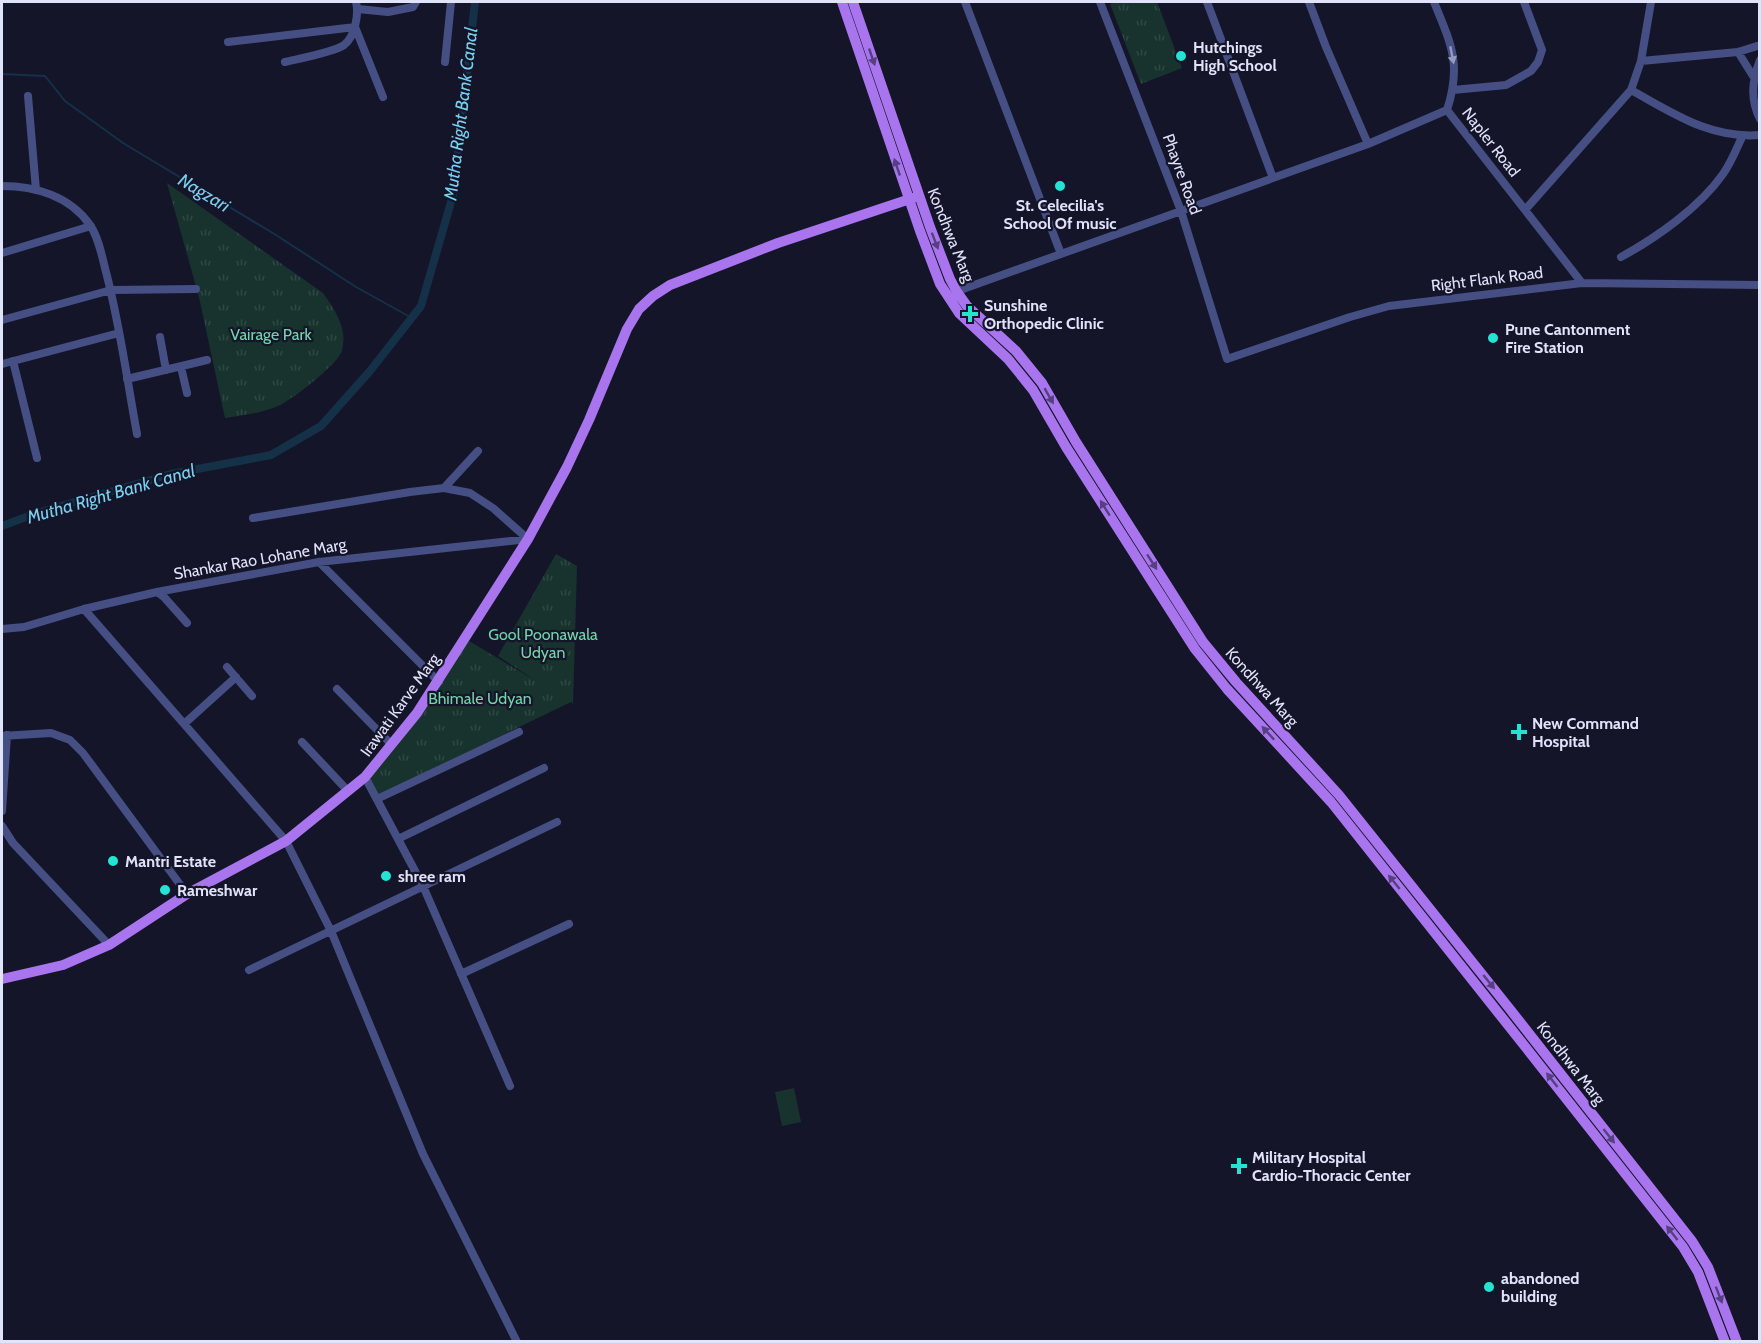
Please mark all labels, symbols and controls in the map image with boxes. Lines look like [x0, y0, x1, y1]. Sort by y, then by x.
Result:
water label: Mutha Right Bank Canal [439, 26, 483, 203]
place label: Hutchings High School [1193, 38, 1277, 75]
one-way arrow [1448, 46, 1457, 65]
one-way arrow [868, 48, 878, 66]
marker: Hutchings High School [1174, 49, 1188, 63]
street label: Napler Road [1458, 103, 1524, 181]
street label: Phayre Road [1159, 131, 1205, 217]
one-way arrow [892, 158, 902, 176]
water label: Nagzari [174, 169, 235, 218]
marker: St. Celecilia's School Of music [1053, 179, 1067, 193]
street label: Kondhwa Marg [923, 185, 979, 286]
place label: St. Celecilia's School Of music [1003, 196, 1117, 233]
one-way arrow [931, 233, 941, 251]
street label: Right Flank Road [1430, 263, 1544, 295]
place label: Sunshine Orthopedic Clinic [984, 296, 1104, 333]
marker: Sunshine Orthopedic Clinic [961, 305, 979, 323]
place label: Pune Cantonment Fire Station [1505, 320, 1631, 357]
park label: Vairage Park [230, 325, 313, 344]
marker: Pune Cantonment Fire Station [1486, 331, 1500, 345]
one-way arrow [1044, 388, 1055, 404]
water label: Mutha Right Bank Canal [23, 459, 198, 529]
one-way arrow [1099, 500, 1110, 516]
street label: Shankar Rao Lohane Marg [172, 534, 349, 584]
one-way arrow [1147, 553, 1158, 570]
park label: Gool Poonawala Udyan [488, 625, 598, 662]
street label: Kondhwa Marg [1221, 643, 1303, 731]
street label: Irawati Karve Marg [356, 649, 444, 760]
park label: Bhimale Udyan [428, 689, 532, 708]
place label: New Command Hospital [1532, 714, 1639, 751]
marker: New Command Hospital [1510, 723, 1528, 741]
one-way arrow [1261, 725, 1275, 740]
place label: Mantri Estate [125, 852, 216, 871]
marker: Mantri Estate [106, 854, 120, 868]
place label: shree ram [398, 867, 466, 886]
marker: shree ram [379, 869, 393, 883]
one-way arrow [1388, 874, 1401, 889]
place label: Rameshwar [177, 881, 258, 900]
marker: Rameshwar [158, 883, 172, 897]
one-way arrow [1482, 975, 1494, 990]
street label: Kondhwa Marg [1533, 1018, 1610, 1109]
one-way arrow [1546, 1072, 1558, 1087]
one-way arrow [1603, 1128, 1615, 1143]
place label: Military Hospital Cardio-Thoracic Center [1252, 1148, 1411, 1185]
marker: Military Hospital Cardio-Thoracic Center [1230, 1157, 1248, 1175]
one-way arrow [1666, 1226, 1678, 1241]
place label: abandoned building [1501, 1269, 1579, 1306]
marker: abandoned building [1482, 1280, 1496, 1294]
one-way arrow [1714, 1287, 1724, 1305]

